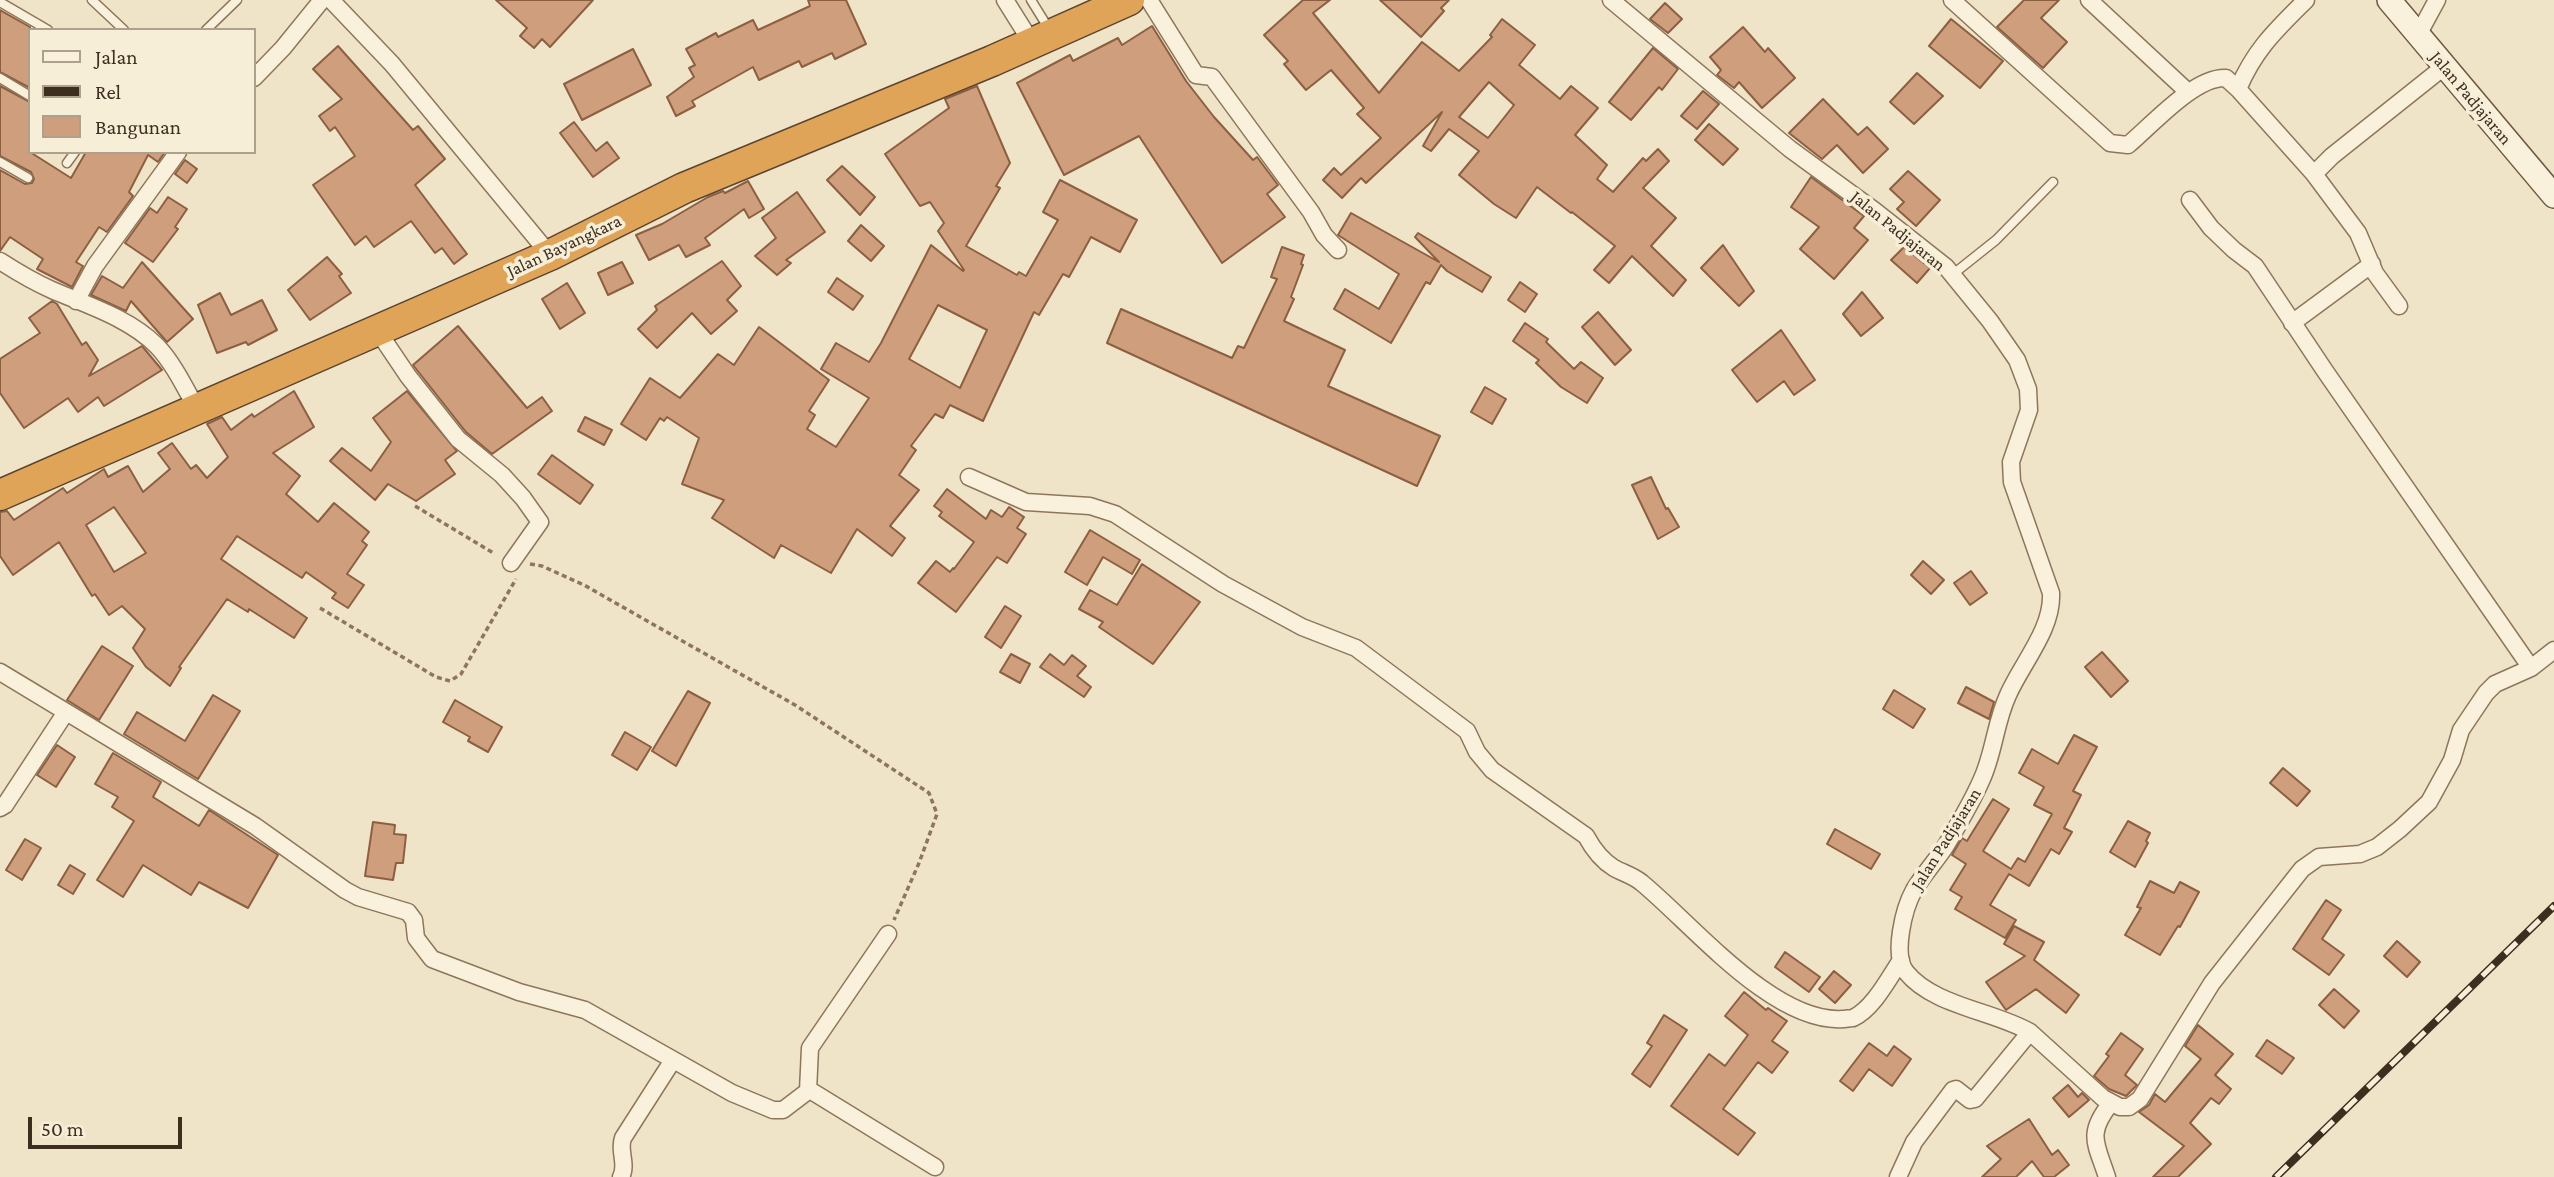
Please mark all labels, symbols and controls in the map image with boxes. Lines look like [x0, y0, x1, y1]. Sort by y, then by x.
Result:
legend [28, 28, 256, 154]
text: Jalan [95, 45, 137, 69]
street label: Jalan Padjajaran [2425, 47, 2517, 149]
text: Rel [95, 80, 121, 104]
text: Bangunan [95, 115, 181, 139]
street label: Jalan Padjajaran [1846, 186, 1950, 276]
street label: Jalan Bayangkara [503, 210, 625, 282]
street label: Jalan Padjajaran [1906, 784, 1986, 894]
scale bar [32, 1104, 186, 1148]
text: 50 m [41, 1117, 84, 1141]

